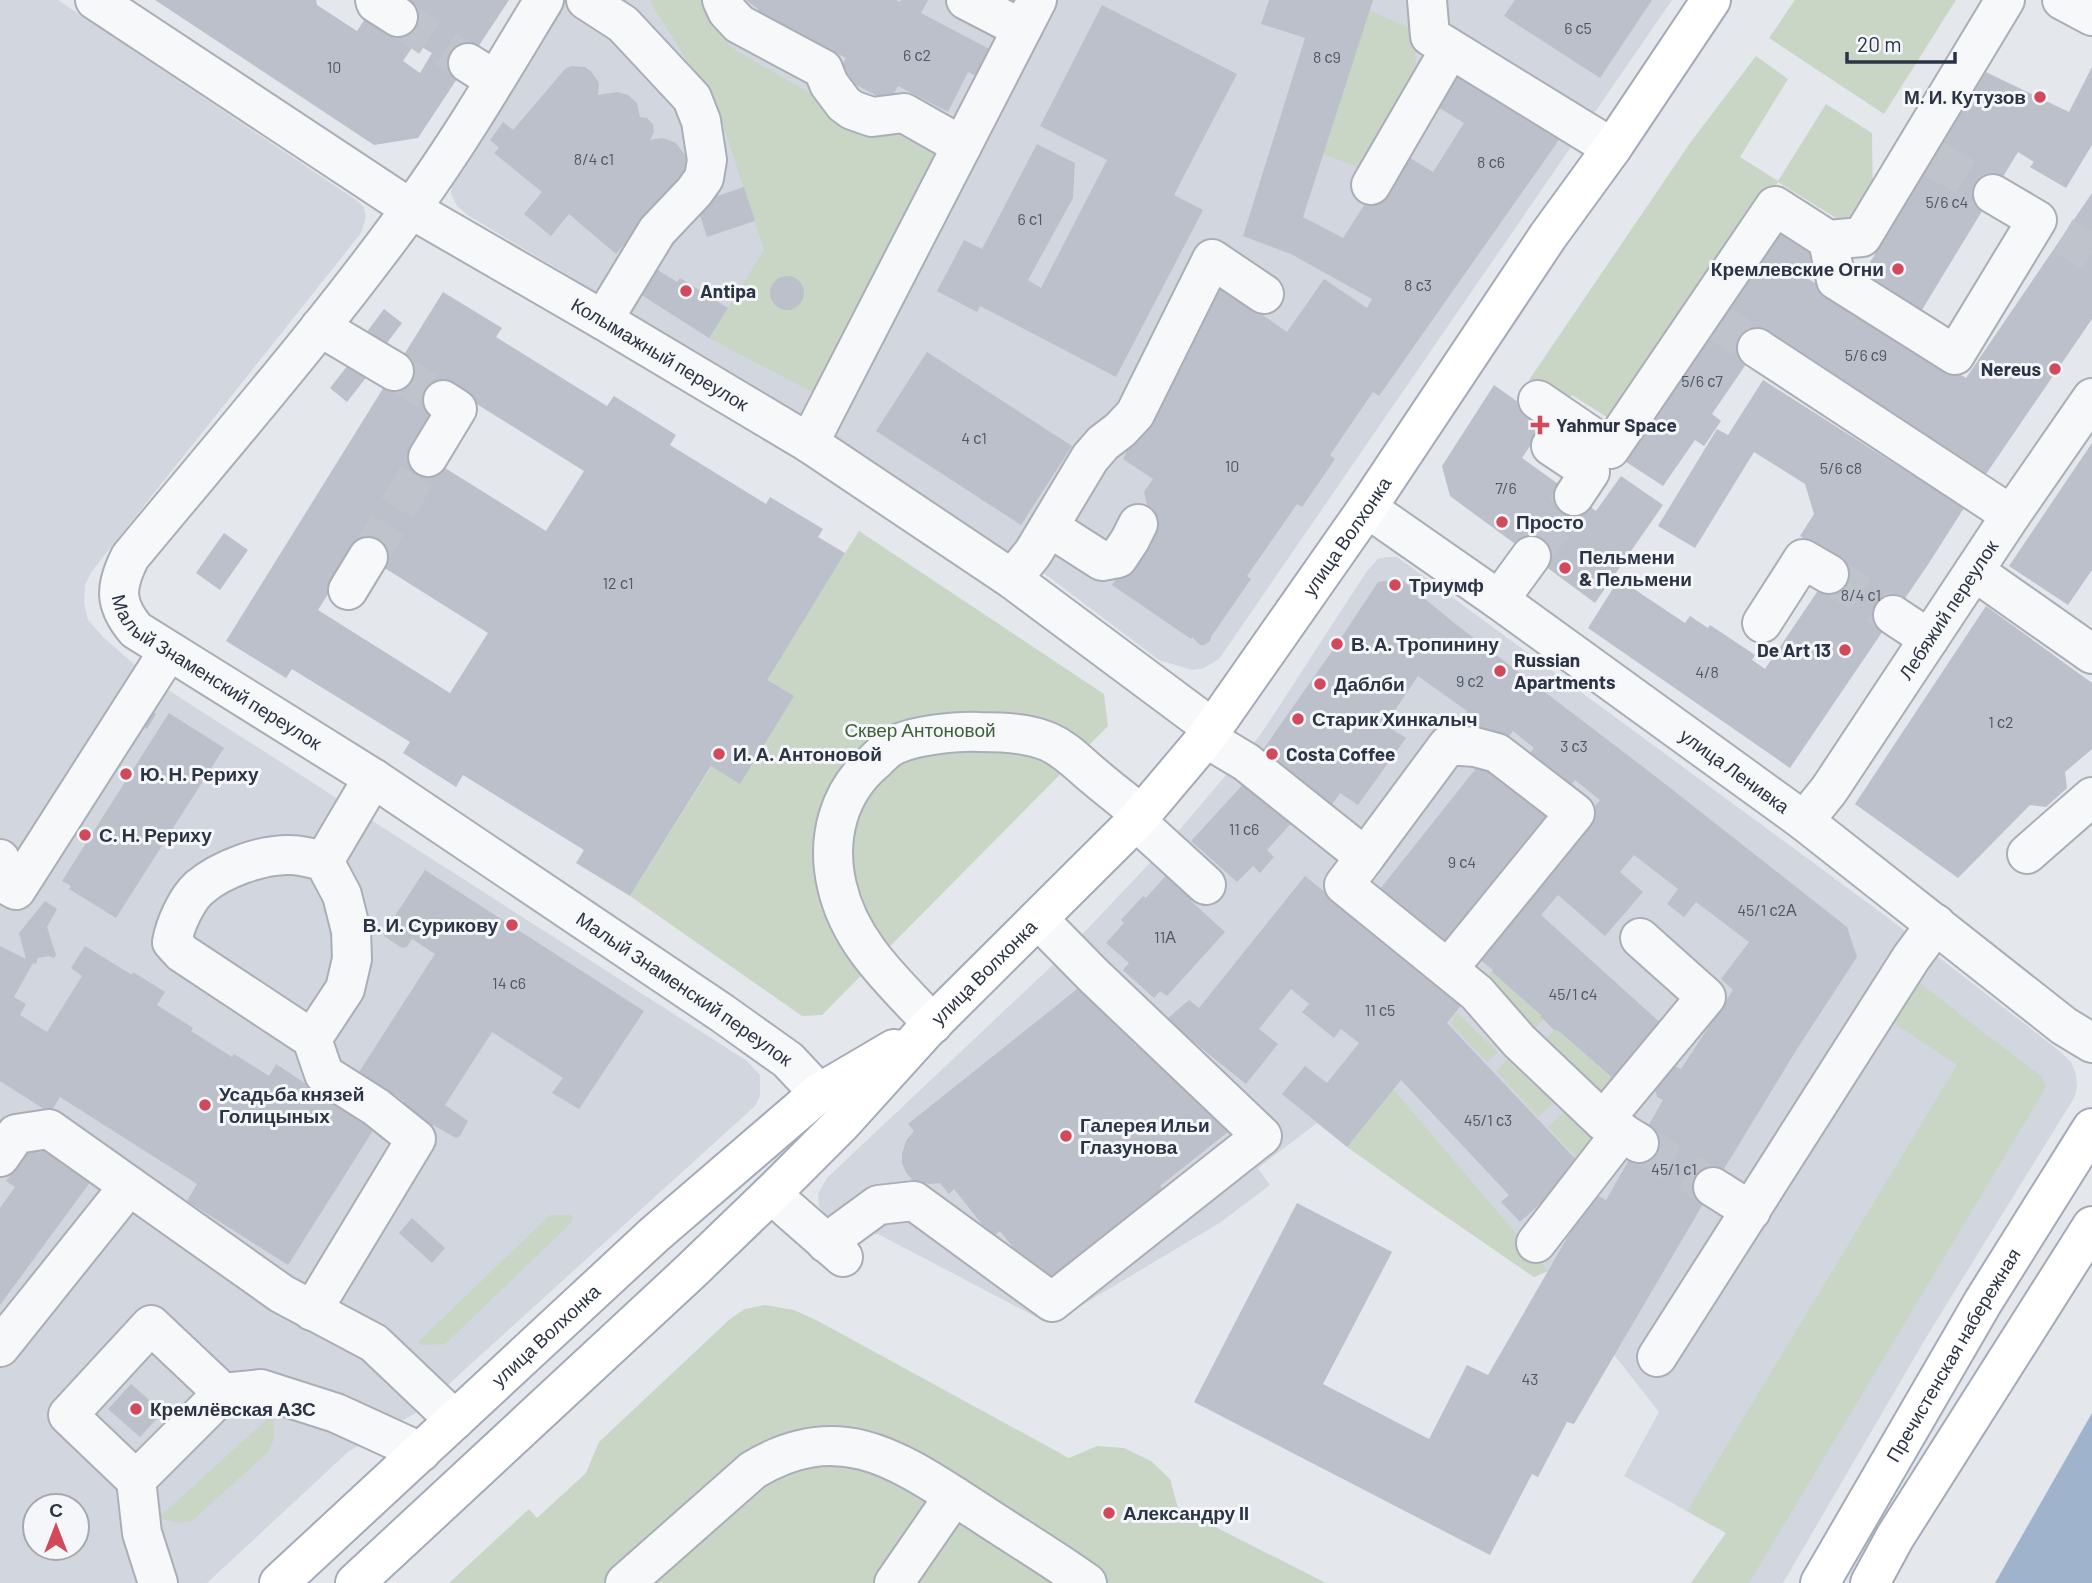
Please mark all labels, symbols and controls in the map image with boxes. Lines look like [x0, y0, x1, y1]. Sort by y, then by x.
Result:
house number: 6 с5 [1564, 18, 1592, 37]
scale bar [1847, 21, 1955, 65]
text: 20 m [1857, 31, 1902, 56]
house number: 6 с2 [903, 45, 931, 64]
house number: 8 с9 [1313, 47, 1341, 66]
house number: 10 [327, 57, 341, 76]
place label: М. И. Кутузов [1904, 85, 2026, 108]
marker: М. И. Кутузов [2032, 89, 2048, 105]
house number: 8/4 с1 [574, 149, 614, 168]
house number: 8 с6 [1477, 152, 1505, 171]
house number: 5/6 с4 [1926, 192, 1968, 211]
house number: 6 с1 [1017, 209, 1043, 228]
place label: Кремлевские Огни [1711, 257, 1884, 280]
marker: Кремлевские Огни [1890, 261, 1906, 277]
house number: 8 с3 [1404, 275, 1432, 294]
place label: Antipa [700, 279, 756, 302]
marker: Antipa [678, 283, 694, 299]
street label: Колымажный переулок [567, 292, 753, 416]
house number: 5/6 с9 [1845, 345, 1887, 364]
place label: Nereus [1981, 357, 2041, 380]
marker: Nereus [2047, 361, 2063, 377]
house number: 5/6 с7 [1681, 371, 1723, 390]
place label: Yahmur Space [1556, 413, 1677, 436]
marker: Yahmur Space [1530, 415, 1550, 435]
house number: 4 с1 [961, 428, 987, 447]
house number: 10 [1225, 456, 1239, 475]
house number: 5/6 с8 [1820, 458, 1862, 477]
street label: улица Волхонка [1297, 472, 1396, 600]
house number: 7/6 [1495, 478, 1517, 497]
place label: Просто [1516, 510, 1584, 533]
marker: Просто [1494, 514, 1510, 530]
street label: Лебяжий переулок [1893, 535, 2003, 684]
place label: Пельмени & Пельмени [1579, 545, 1692, 590]
marker: Пельмени & Пельмени [1557, 560, 1573, 576]
house number: 12 с1 [603, 573, 633, 592]
place label: Триумф [1409, 573, 1484, 596]
marker: Триумф [1387, 577, 1403, 593]
house number: 8/4 с1 [1841, 585, 1881, 604]
street label: Малый Знаменский переулок [108, 592, 327, 754]
place label: В. А. Тропинину [1351, 632, 1499, 655]
marker: В. А. Тропинину [1329, 636, 1345, 652]
place label: De Art 13 [1757, 638, 1831, 661]
marker: De Art 13 [1837, 642, 1853, 658]
place label: Russian Apartments [1514, 648, 1616, 693]
house number: 4/8 [1695, 662, 1719, 681]
marker: Russian Apartments [1492, 663, 1508, 679]
house number: 9 с2 [1456, 671, 1484, 690]
place label: Даблби [1334, 672, 1405, 695]
marker: Даблби [1312, 676, 1328, 692]
place label: Старик Хинкалыч [1312, 707, 1477, 730]
marker: Старик Хинкалыч [1290, 711, 1306, 727]
house number: 1 с2 [1988, 712, 2014, 731]
park label: Сквер Антоновой [844, 718, 996, 741]
street label: улица Ленивка [1676, 723, 1795, 818]
house number: 3 с3 [1560, 736, 1588, 755]
place label: И. А. Антоновой [733, 742, 882, 765]
place label: Costa Coffee [1286, 742, 1395, 765]
marker: И. А. Антоновой [711, 746, 727, 762]
marker: Costa Coffee [1264, 746, 1280, 762]
place label: Ю. Н. Рериху [140, 762, 259, 785]
marker: Ю. Н. Рериху [118, 766, 134, 782]
house number: 11 с6 [1229, 819, 1259, 838]
place label: С. Н. Рериху [99, 823, 212, 846]
marker: С. Н. Рериху [77, 827, 93, 843]
house number: 9 с4 [1448, 852, 1476, 871]
house number: 45/1 с2А [1737, 900, 1797, 919]
street label: Малый Знаменский переулок [572, 906, 798, 1071]
place label: В. И. Сурикову [363, 913, 498, 936]
street label: улица Волхонка [926, 914, 1041, 1029]
marker: В. И. Сурикову [504, 917, 520, 933]
house number: 11А [1154, 927, 1176, 946]
house number: 14 с6 [492, 973, 526, 992]
house number: 45/1 с4 [1548, 984, 1598, 1003]
house number: 11 с5 [1365, 1000, 1395, 1019]
place label: Усадьба князей Голицыных [219, 1082, 364, 1127]
marker: Усадьба князей Голицыных [197, 1097, 213, 1113]
house number: 45/1 с3 [1464, 1110, 1512, 1129]
place label: Галерея Ильи Глазунова [1080, 1113, 1210, 1158]
marker: Галерея Ильи Глазунова [1058, 1128, 1074, 1144]
house number: 45/1 с1 [1651, 1159, 1697, 1178]
street label: Пречистенская набережная [1881, 1244, 2025, 1466]
street label: улица Волхонка [486, 1279, 605, 1391]
house number: 43 [1521, 1369, 1539, 1388]
place label: Кремлёвская АЗС [150, 1397, 316, 1420]
marker: Кремлёвская АЗС [128, 1401, 144, 1417]
north arrow [21, 1492, 91, 1562]
text: С [49, 1498, 63, 1521]
place label: Александру II [1123, 1501, 1249, 1524]
marker: Александру II [1101, 1505, 1117, 1521]

